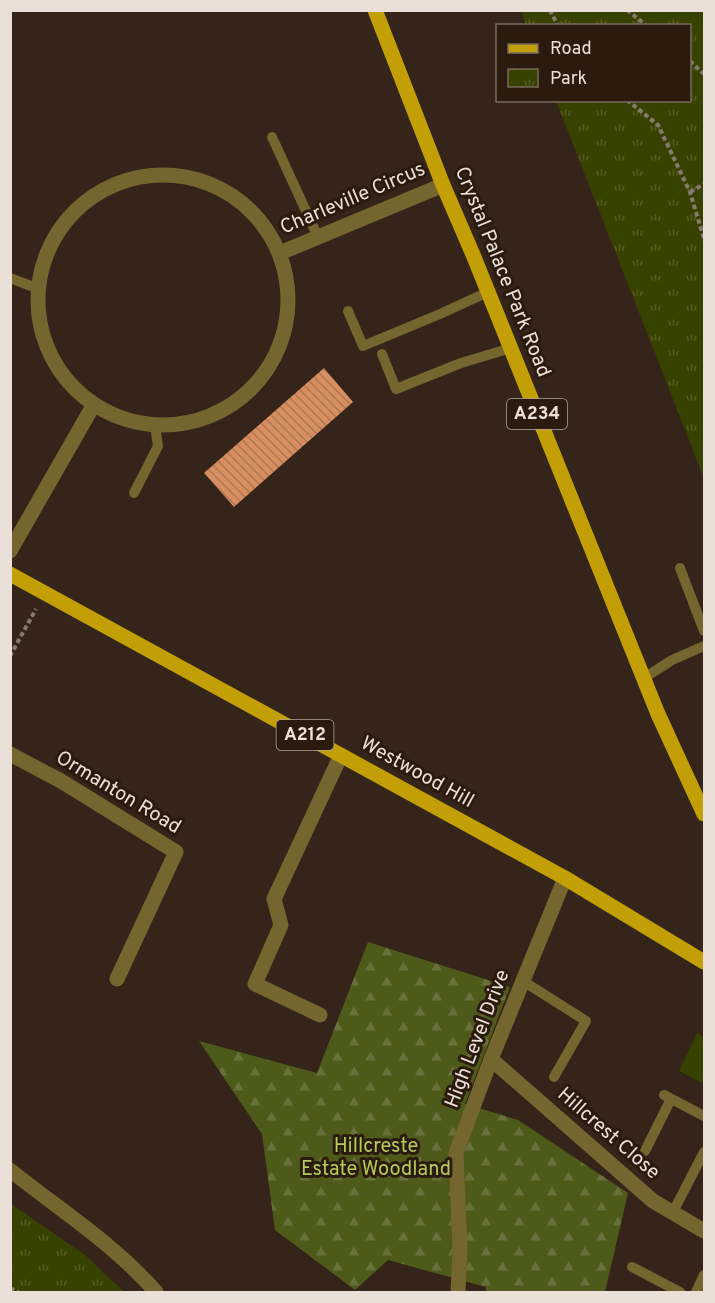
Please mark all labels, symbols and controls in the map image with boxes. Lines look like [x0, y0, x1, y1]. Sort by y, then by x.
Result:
legend [496, 24, 691, 102]
text: Road [550, 38, 592, 61]
text: Park [550, 68, 587, 91]
street label: Charleville Circus [276, 157, 430, 241]
street label: Crystal Palace Park Road [448, 163, 556, 381]
road number: A234 [507, 399, 567, 429]
road number: A212 [276, 720, 334, 750]
street label: Westwood Hill [356, 731, 478, 815]
street label: Ormanton Road [51, 745, 185, 841]
street label: High Level Drive [440, 966, 516, 1112]
street label: Hillcrest Close [551, 1082, 665, 1186]
park label: Hillcreste Estate Woodland [301, 1134, 451, 1183]

